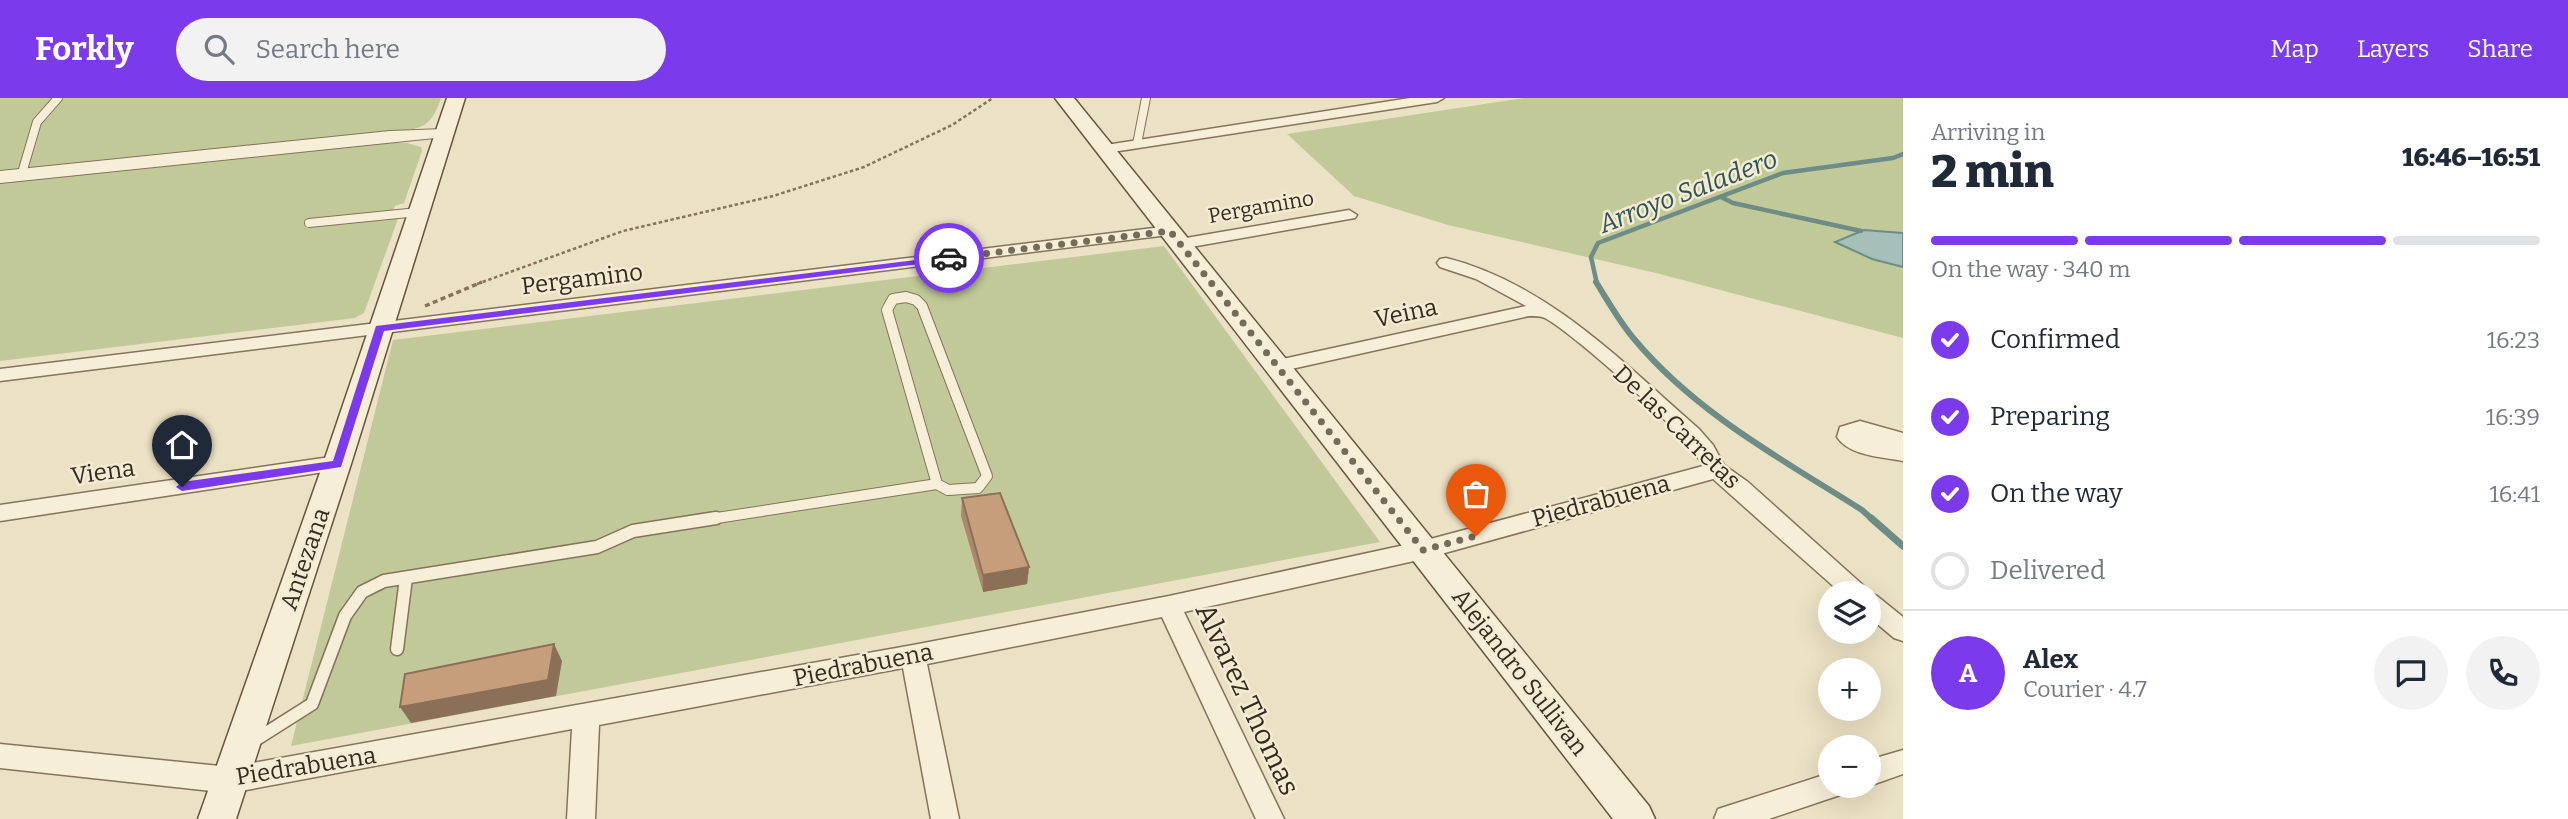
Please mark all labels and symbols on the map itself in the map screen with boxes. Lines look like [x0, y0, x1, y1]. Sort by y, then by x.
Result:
water label: Arroyo Saladero [1594, 143, 1782, 240]
street label: Pergamino [1206, 185, 1316, 229]
courier [914, 223, 984, 293]
street label: Pergamino [520, 258, 644, 300]
street label: Veina [1372, 293, 1440, 333]
street label: De las Carretas [1608, 359, 1746, 495]
pin [152, 415, 212, 487]
street label: Viena [69, 454, 137, 490]
pin [1446, 464, 1506, 536]
street label: Piedrabuena [1529, 469, 1673, 533]
street label: Antezana [274, 504, 336, 614]
street label: Alejandro Sullivan [1446, 583, 1594, 761]
street label: Alvarez Thomas [1189, 598, 1306, 800]
street label: Piedrabuena [791, 638, 935, 692]
street label: Piedrabuena [234, 741, 378, 791]

